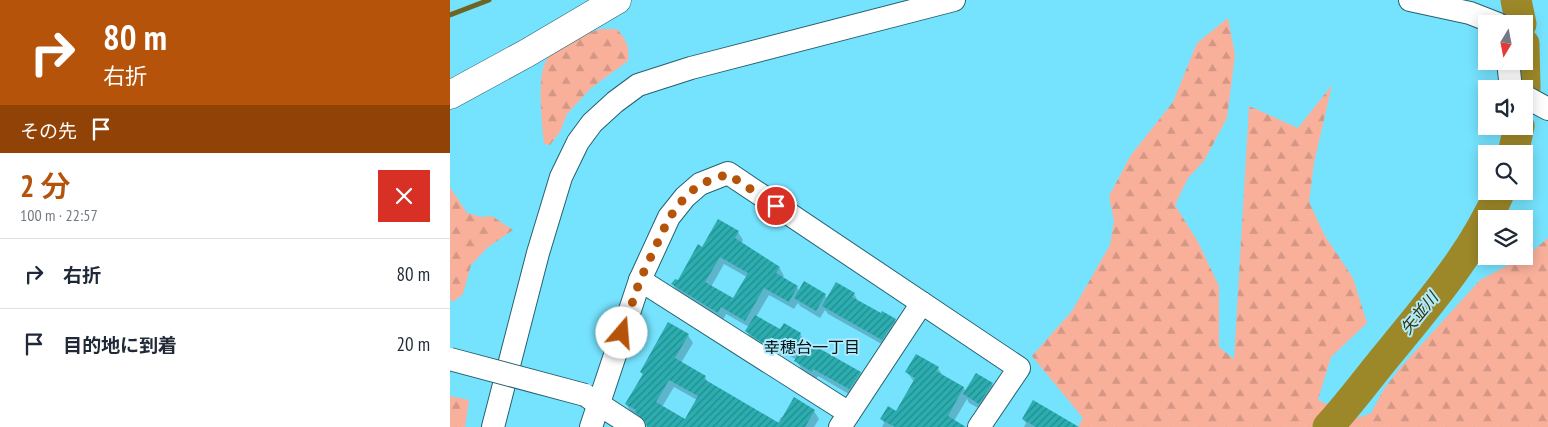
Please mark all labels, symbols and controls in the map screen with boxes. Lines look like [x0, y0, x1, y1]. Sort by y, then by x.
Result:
text: 80 m [103, 14, 167, 60]
north arrow [1478, 15, 1532, 70]
map controls [1478, 15, 1533, 265]
icon: right [20, 20, 85, 85]
text: 右折 [103, 62, 147, 90]
button: sound [1478, 80, 1533, 135]
icon: arrive [87, 115, 115, 143]
text: その先 [20, 119, 77, 143]
button: search [1478, 145, 1533, 200]
text: 2 分 [20, 166, 71, 205]
button: close [378, 170, 430, 222]
pin [755, 185, 797, 227]
icon: arrive [762, 192, 790, 220]
text: 100 m · 22:57 [20, 205, 98, 225]
button: layers [1478, 210, 1533, 265]
icon: right [20, 260, 48, 288]
text: 80 m [397, 262, 430, 286]
text: 右折 [63, 263, 101, 287]
water label: 矢並川 [1396, 287, 1443, 338]
position arrow [595, 306, 647, 358]
icon: arrive [20, 330, 48, 358]
text: 20 m [397, 332, 430, 356]
text: 目的地に到着 [63, 333, 177, 357]
district label: 幸穂台一丁目 [764, 337, 860, 357]

